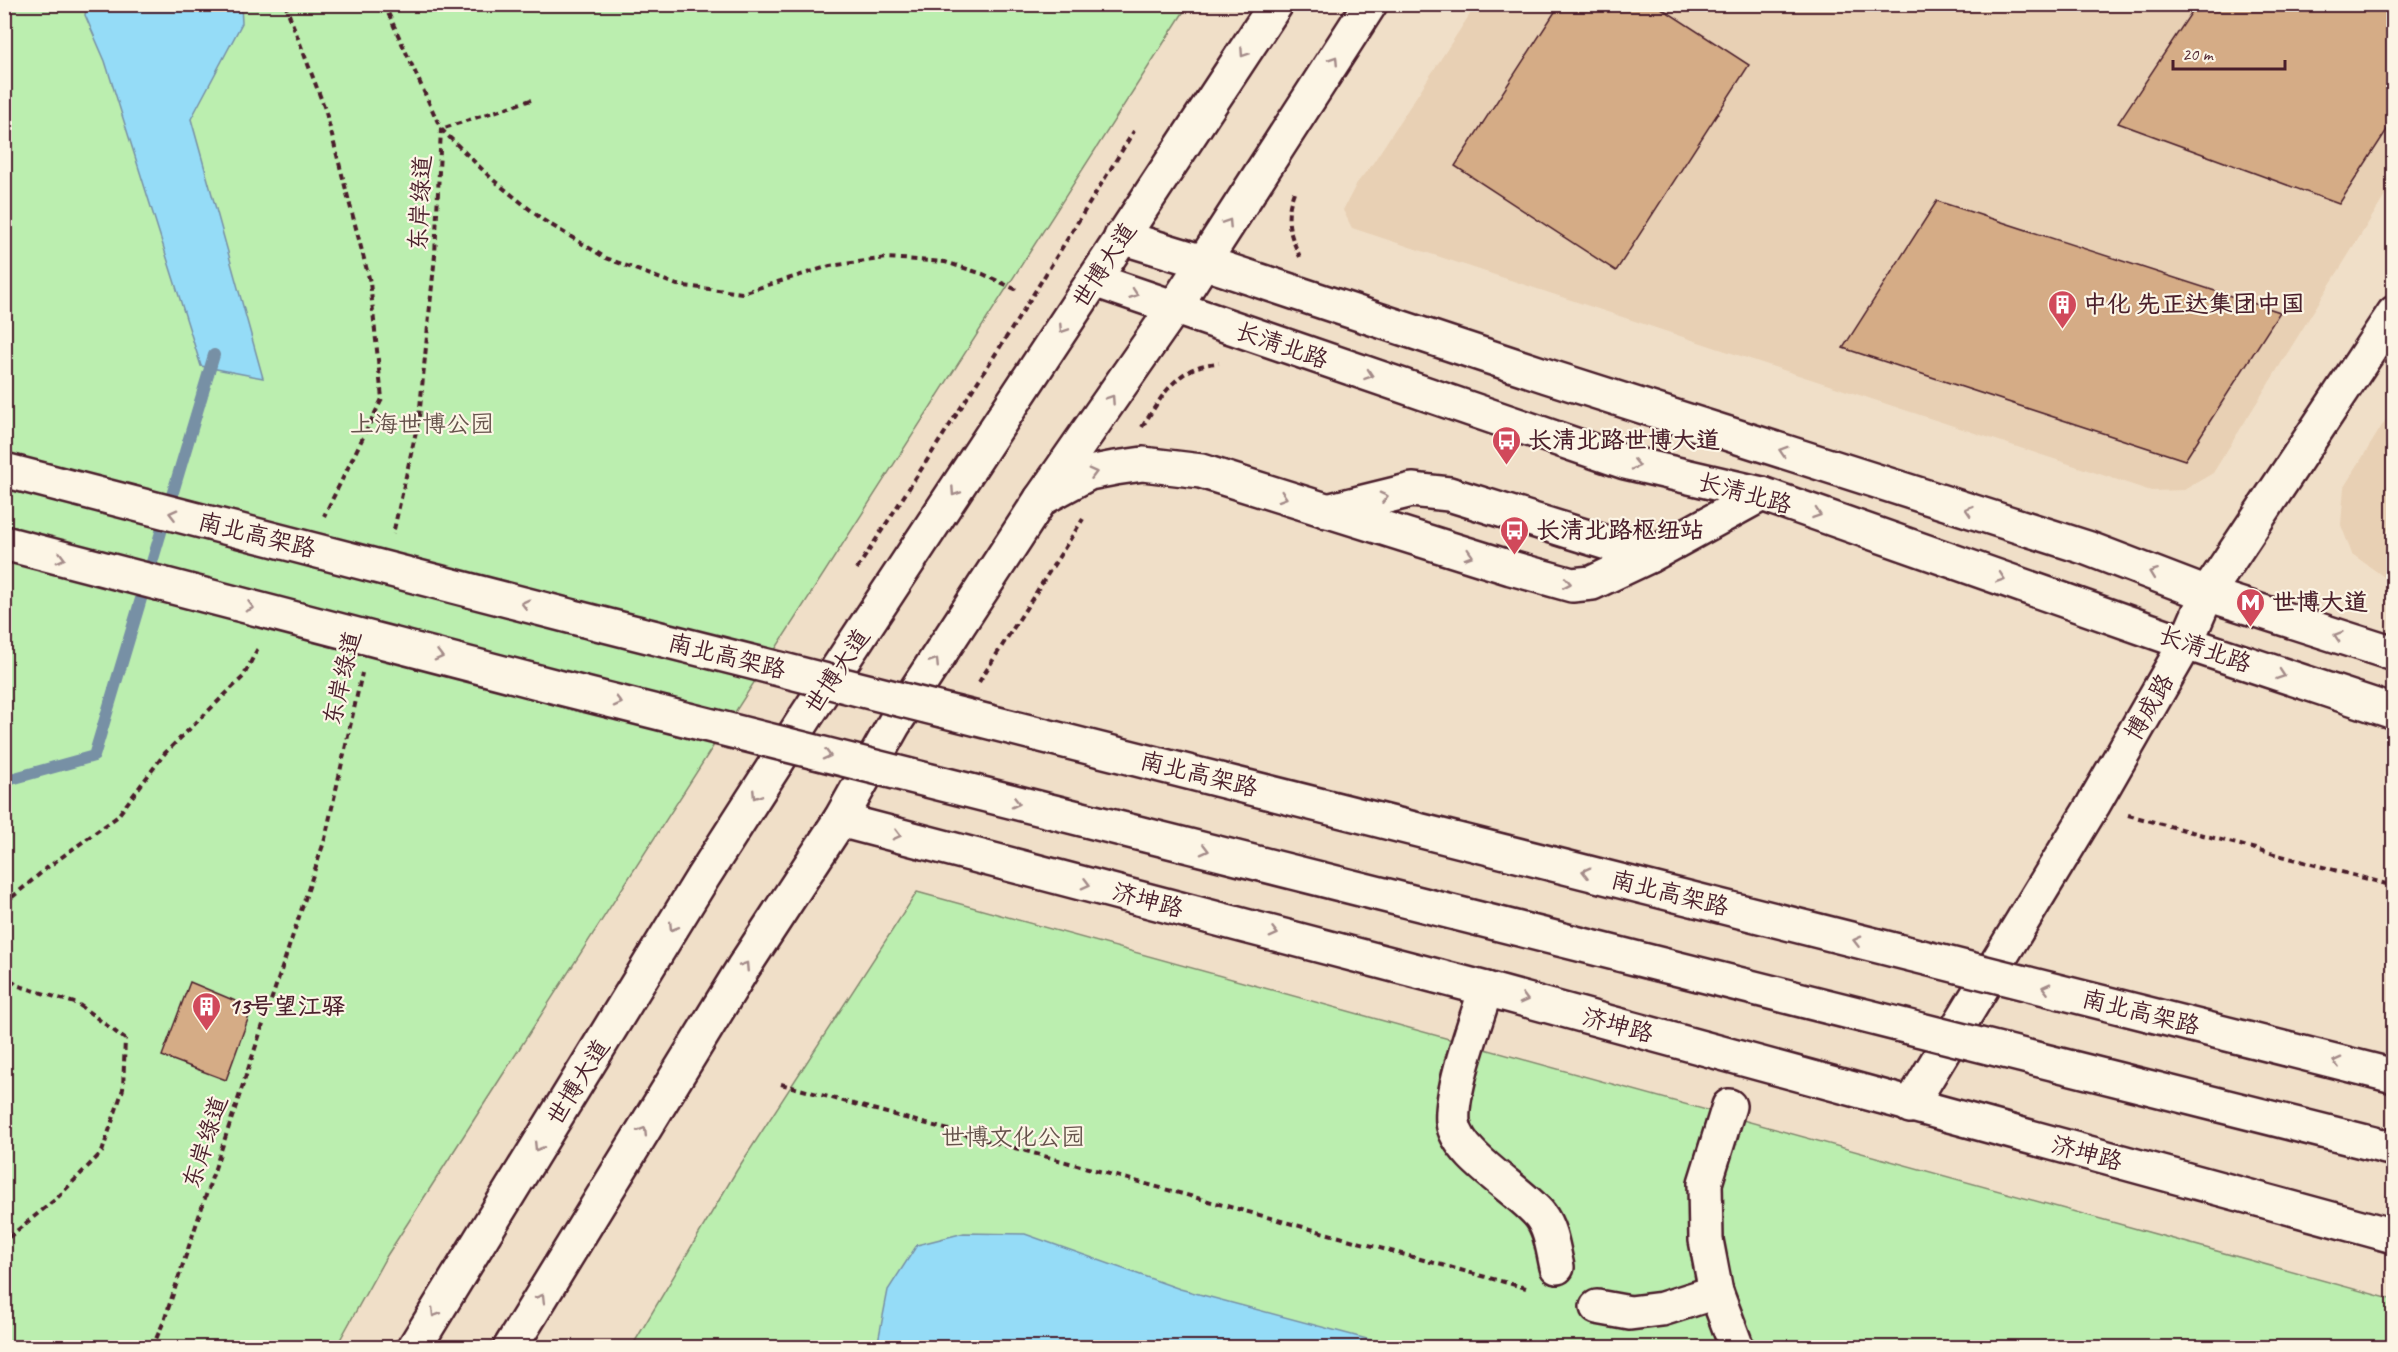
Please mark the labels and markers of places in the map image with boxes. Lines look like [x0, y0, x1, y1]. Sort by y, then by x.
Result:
building icon: 中化 先正达集团中国 [2046, 288, 2078, 330]
place label: 中化 先正达集团中国 [2083, 289, 2305, 319]
bus stop icon: 长清北路世博大道 [1491, 424, 1523, 466]
place label: 长清北路世博大道 [1528, 425, 1720, 455]
bus stop icon: 长清北路枢纽站 [1499, 514, 1531, 556]
place label: 长清北路枢纽站 [1536, 515, 1704, 545]
metro station icon: 世博大道 [2235, 586, 2267, 628]
place label: 世博大道 [2272, 587, 2368, 617]
building icon: 13号望江驿 [191, 990, 223, 1032]
place label: 13号望江驿 [228, 991, 346, 1021]

